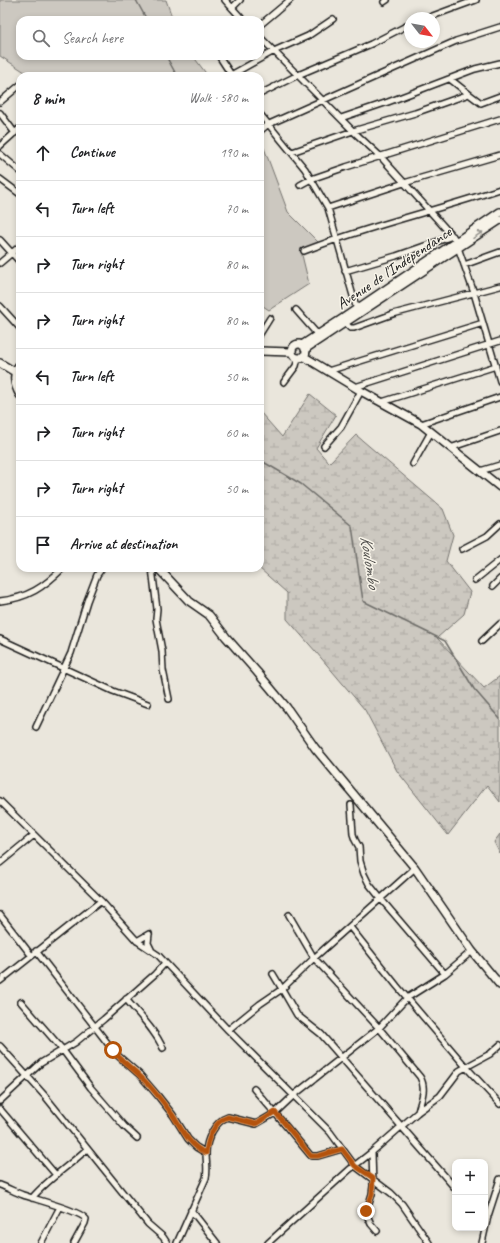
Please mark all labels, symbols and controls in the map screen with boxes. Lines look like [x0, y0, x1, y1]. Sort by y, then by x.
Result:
north arrow [404, 12, 440, 48]
search box [16, 16, 264, 60]
icon: search [30, 27, 52, 49]
text: Search here [62, 29, 123, 48]
text: 8 min [32, 88, 65, 109]
text: Walk · 580 m [189, 90, 248, 106]
icon: ahead [32, 142, 54, 164]
text: Continue [70, 143, 115, 162]
text: 190 m [220, 145, 248, 161]
icon: left [32, 198, 54, 220]
text: Turn left [70, 199, 113, 218]
text: 70 m [226, 201, 248, 217]
street label: Avenue de l'Indépendance [333, 221, 457, 314]
one-way arrow [473, 231, 484, 239]
icon: right [32, 254, 54, 276]
text: Turn right [70, 255, 123, 274]
text: 80 m [226, 257, 248, 273]
icon: right [32, 310, 54, 332]
text: Turn right [70, 311, 123, 330]
text: 80 m [226, 313, 248, 329]
icon: left [32, 366, 54, 388]
text: Turn left [70, 367, 113, 386]
text: 50 m [226, 369, 248, 385]
icon: right [32, 422, 54, 444]
text: Turn right [70, 423, 123, 442]
text: 60 m [226, 425, 248, 441]
icon: right [32, 478, 54, 500]
text: Turn right [70, 479, 123, 498]
text: 50 m [226, 481, 248, 497]
icon: arrive [32, 534, 54, 556]
water label: Koulombo [356, 534, 385, 593]
text: Arrive at destination [70, 535, 177, 554]
route start [104, 1041, 122, 1059]
map controls [452, 1159, 488, 1231]
button: + [452, 1159, 488, 1195]
button: − [452, 1195, 488, 1231]
route end [357, 1202, 375, 1220]

